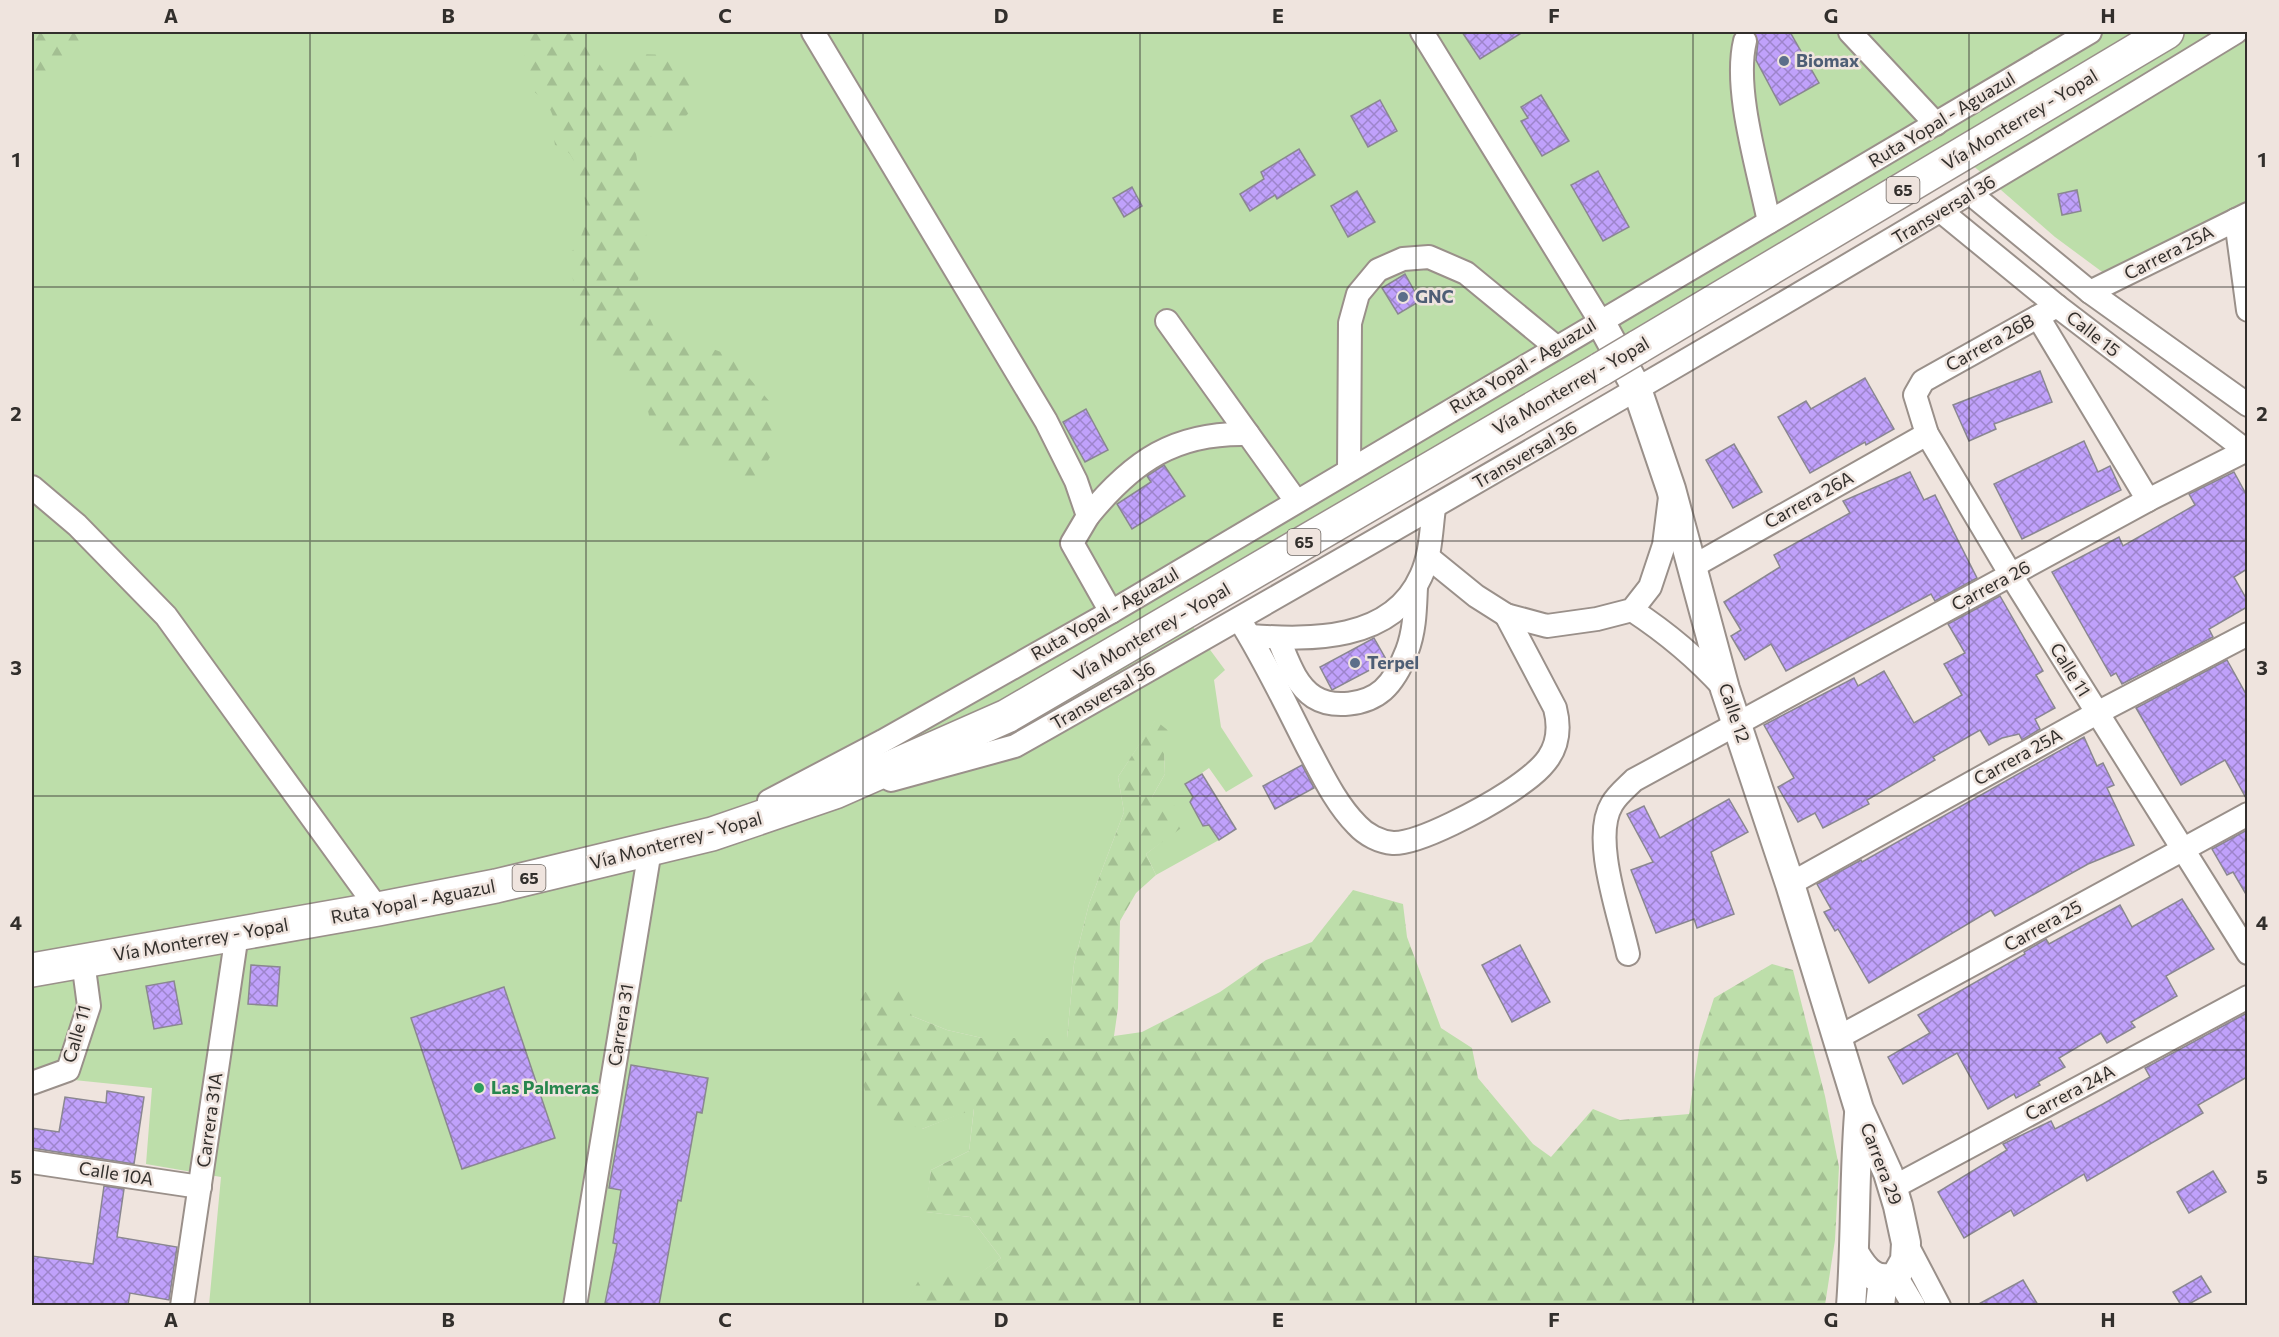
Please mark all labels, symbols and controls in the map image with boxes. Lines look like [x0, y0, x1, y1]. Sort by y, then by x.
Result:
text: A [164, 3, 178, 27]
text: B [441, 3, 455, 27]
text: C [718, 3, 732, 27]
text: D [994, 3, 1008, 27]
text: E [1272, 3, 1284, 27]
text: F [1548, 3, 1560, 27]
text: G [1824, 3, 1838, 27]
text: H [2101, 3, 2116, 27]
place label: Biomax [1796, 49, 1859, 71]
marker: Biomax [1777, 54, 1791, 68]
street label: Vía Monterrey - Yopal [1938, 64, 2101, 174]
street label: Ruta Yopal - Aguazul [1864, 67, 2019, 172]
text: 1 [11, 147, 21, 171]
text: 1 [2257, 147, 2267, 171]
street label: Transversal 36 [1888, 170, 1999, 249]
road number: 65 [1886, 177, 1920, 203]
street label: Carrera 25A [2120, 220, 2217, 284]
place label: GNC [1415, 285, 1454, 307]
marker: GNC [1396, 290, 1410, 304]
street label: Calle 15 [2062, 305, 2125, 361]
street label: Carrera 26B [1941, 309, 2038, 375]
street label: Ruta Yopal - Aguazul [1445, 313, 1600, 418]
street label: Vía Monterrey - Yopal [1488, 331, 1653, 439]
text: 2 [10, 401, 22, 425]
text: 2 [2256, 401, 2268, 425]
street label: Transversal 36 [1468, 415, 1581, 493]
street label: Carrera 26A [1760, 466, 1857, 533]
road number: 65 [1288, 529, 1320, 555]
street label: Carrera 26 [1947, 555, 2034, 615]
street label: Ruta Yopal - Aguazul [1027, 562, 1182, 664]
street label: Vía Monterrey - Yopal [1069, 577, 1234, 685]
street label: Calle 11 [2046, 639, 2096, 700]
place label: Terpel [1367, 651, 1419, 673]
text: 3 [10, 655, 22, 679]
text: 3 [2256, 655, 2268, 679]
street label: Transversal 36 [1046, 656, 1159, 734]
marker: Terpel [1348, 656, 1362, 670]
street label: Calle 12 [1715, 680, 1755, 745]
street label: Carrera 25A [1970, 723, 2065, 789]
street label: Vía Monterrey - Yopal [587, 806, 764, 874]
road number: 65 [512, 865, 546, 891]
street label: Ruta Yopal - Aguazul [329, 874, 497, 928]
street label: Carrera 25 [2000, 895, 2085, 955]
text: 4 [10, 910, 22, 934]
text: 4 [2256, 910, 2268, 934]
street label: Vía Monterrey - Yopal [112, 913, 290, 965]
street label: Carrera 31 [603, 982, 637, 1068]
street label: Calle 11 [57, 1002, 95, 1065]
street label: Carrera 24A [2021, 1059, 2118, 1125]
street label: Carrera 31A [191, 1071, 227, 1169]
place label: Las Palmeras [491, 1076, 599, 1098]
marker: Las Palmeras [472, 1081, 486, 1095]
street label: Carrera 29 [1856, 1120, 1908, 1208]
street label: Calle 10A [77, 1156, 155, 1190]
text: 5 [10, 1164, 22, 1188]
text: 5 [2256, 1164, 2268, 1188]
text: A [164, 1307, 178, 1331]
text: B [441, 1307, 455, 1331]
text: C [718, 1307, 732, 1331]
text: D [994, 1307, 1008, 1331]
text: E [1272, 1307, 1284, 1331]
text: F [1548, 1307, 1560, 1331]
text: G [1824, 1307, 1838, 1331]
text: H [2101, 1307, 2116, 1331]

